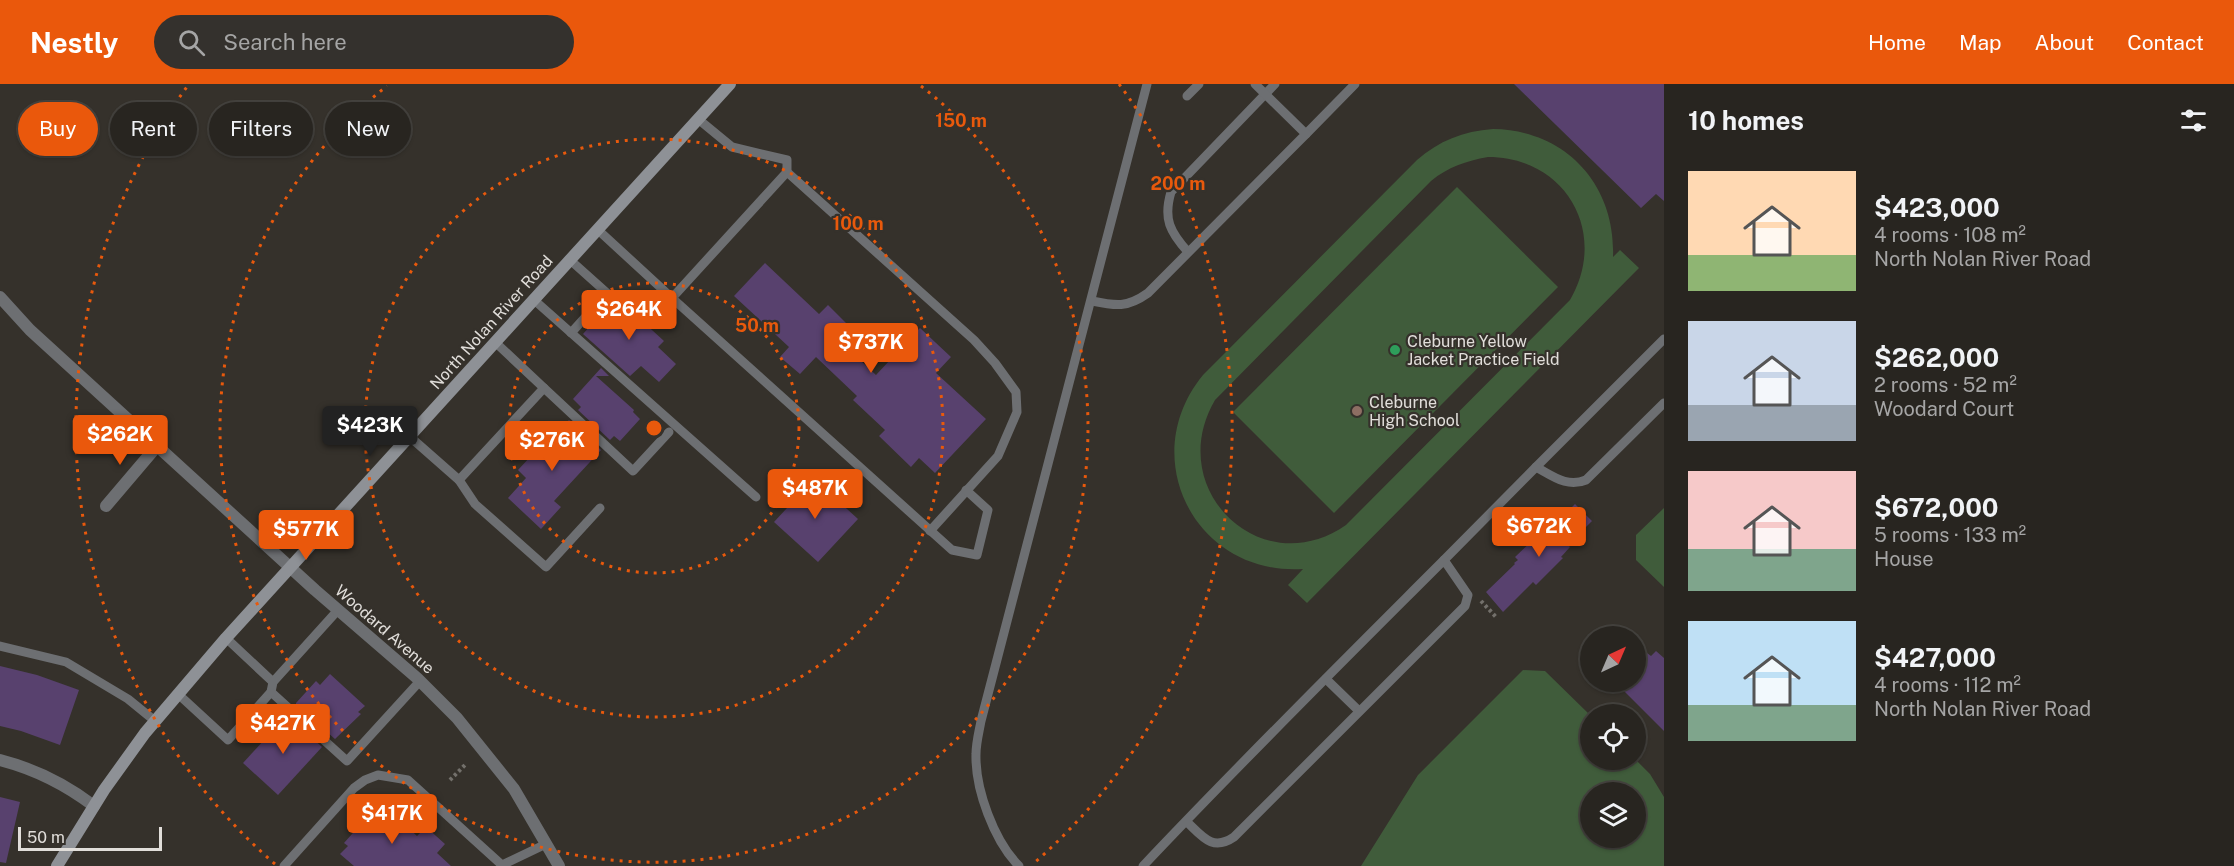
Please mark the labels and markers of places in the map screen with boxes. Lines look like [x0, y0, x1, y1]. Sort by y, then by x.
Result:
pin: $264K [587, 290, 671, 341]
pin: $737K [829, 323, 913, 374]
place label: Cleburne Yellow Jacket Practice Field [1407, 332, 1560, 369]
marker: Cleburne Yellow Jacket Practice Field [1388, 343, 1402, 357]
place label: Cleburne High School [1369, 393, 1460, 430]
marker: Cleburne High School [1350, 404, 1364, 418]
pin: $423K [328, 406, 412, 457]
pin: $262K [78, 415, 162, 466]
centre of rings [644, 418, 664, 438]
pin: $276K [510, 421, 594, 472]
pin: $487K [773, 469, 857, 520]
pin: $672K [1497, 507, 1581, 558]
pin: $577K [264, 510, 348, 561]
pin: $427K [241, 704, 325, 755]
pin: $417K [350, 794, 434, 845]

